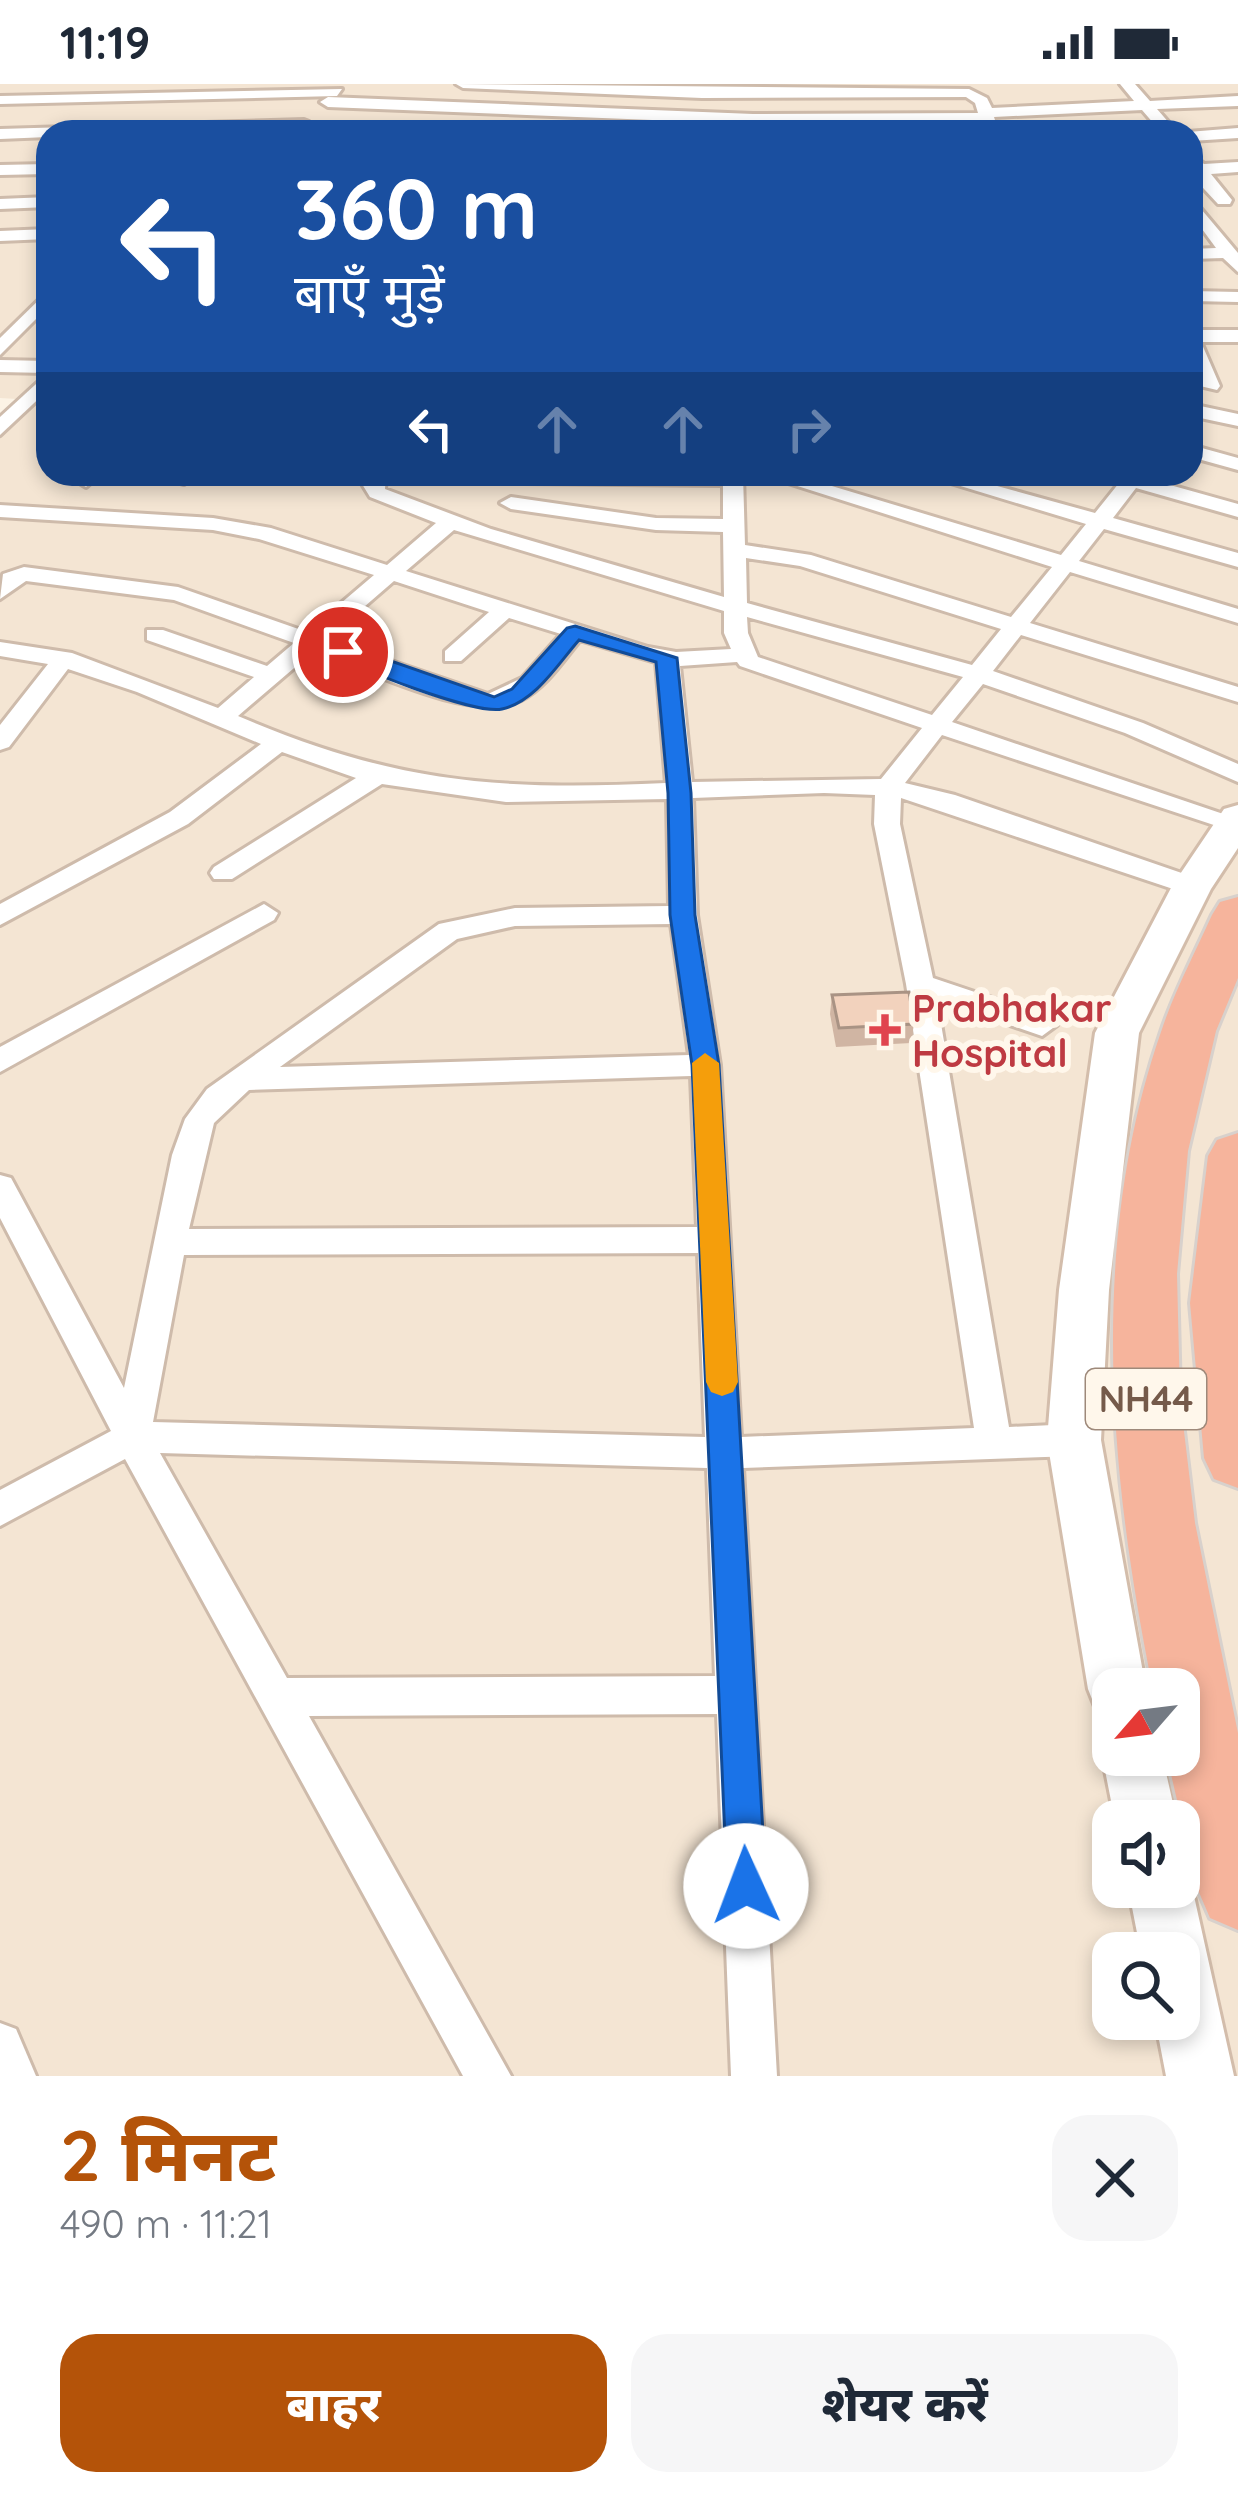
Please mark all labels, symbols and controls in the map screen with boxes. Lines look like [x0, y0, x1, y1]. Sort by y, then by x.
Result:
text: 11:19 [60, 14, 150, 70]
text: 360 m [294, 155, 538, 260]
icon: left [96, 168, 252, 324]
text: बाएँ मुड़ें [294, 259, 445, 327]
icon: left [398, 396, 464, 462]
icon: ahead [524, 396, 590, 462]
icon: ahead [650, 396, 716, 462]
icon: right [776, 396, 842, 462]
pin [292, 601, 394, 703]
icon: arrive [310, 619, 376, 685]
place label: Prabhakar Hospital [912, 983, 1112, 1077]
marker: Prabhakar Hospital [869, 1014, 901, 1046]
road number: NH44 [1086, 1369, 1206, 1429]
north arrow [1092, 1668, 1200, 1776]
map controls [1092, 1668, 1200, 2040]
button: sound [1092, 1800, 1200, 1908]
position arrow [683, 1823, 809, 1949]
button: search [1092, 1932, 1200, 2040]
text: 2 मिनट [60, 2109, 276, 2199]
button: close [1052, 2115, 1178, 2241]
text: 490 m · 11:21 [60, 2199, 272, 2248]
button: बाहर [60, 2334, 607, 2472]
button: शेयर करें [631, 2334, 1178, 2472]

